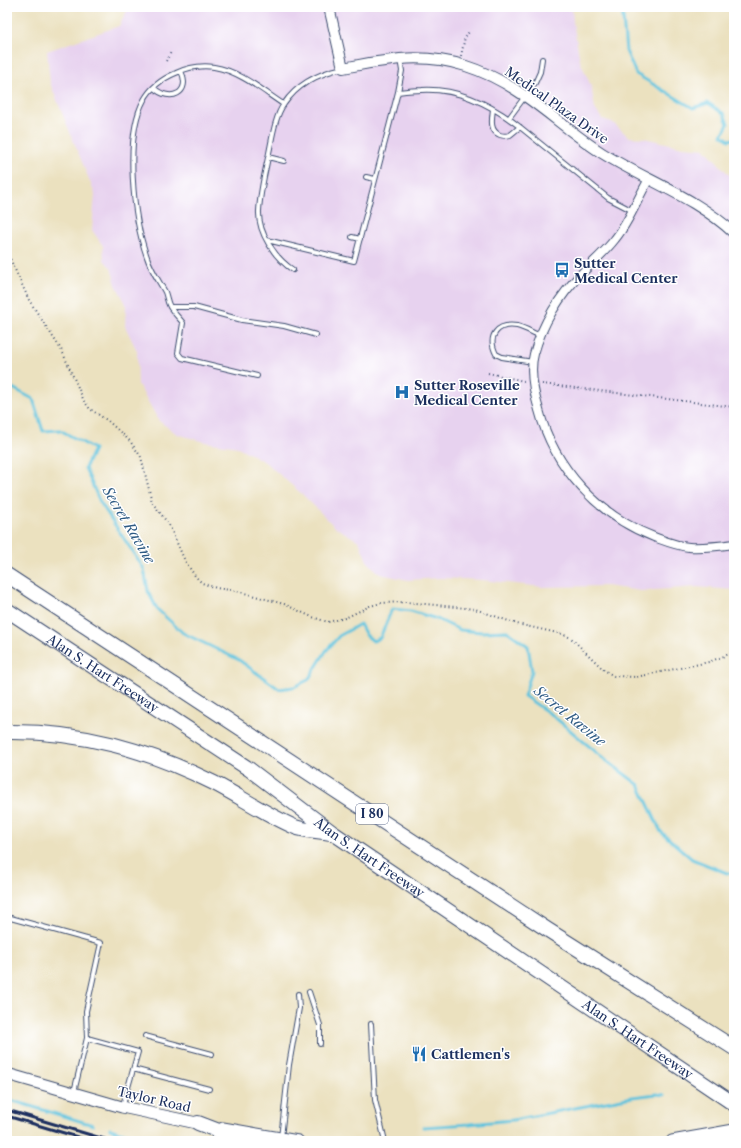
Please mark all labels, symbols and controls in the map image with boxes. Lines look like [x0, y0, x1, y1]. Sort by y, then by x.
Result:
street label: Medical Plaza Drive [502, 63, 612, 147]
place label: Sutter Medical Center [574, 255, 678, 286]
bus stop icon: Sutter Medical Center [553, 261, 571, 279]
place label: Sutter Roseville Medical Center [414, 377, 520, 408]
hospital icon: Sutter Roseville Medical Center [393, 383, 411, 401]
water label: Secret Ravine [98, 482, 160, 568]
street label: Alan S. Hart Freeway [43, 630, 163, 716]
water label: Secret Ravine [530, 681, 610, 751]
road number: I 80 [356, 804, 388, 824]
street label: Alan S. Hart Freeway [310, 813, 428, 901]
street label: Alan S. Hart Freeway [578, 995, 697, 1083]
restaurant icon: Cattlemen's [410, 1045, 428, 1063]
place label: Cattlemen's [431, 1046, 510, 1062]
street label: Taylor Road [116, 1083, 192, 1115]

